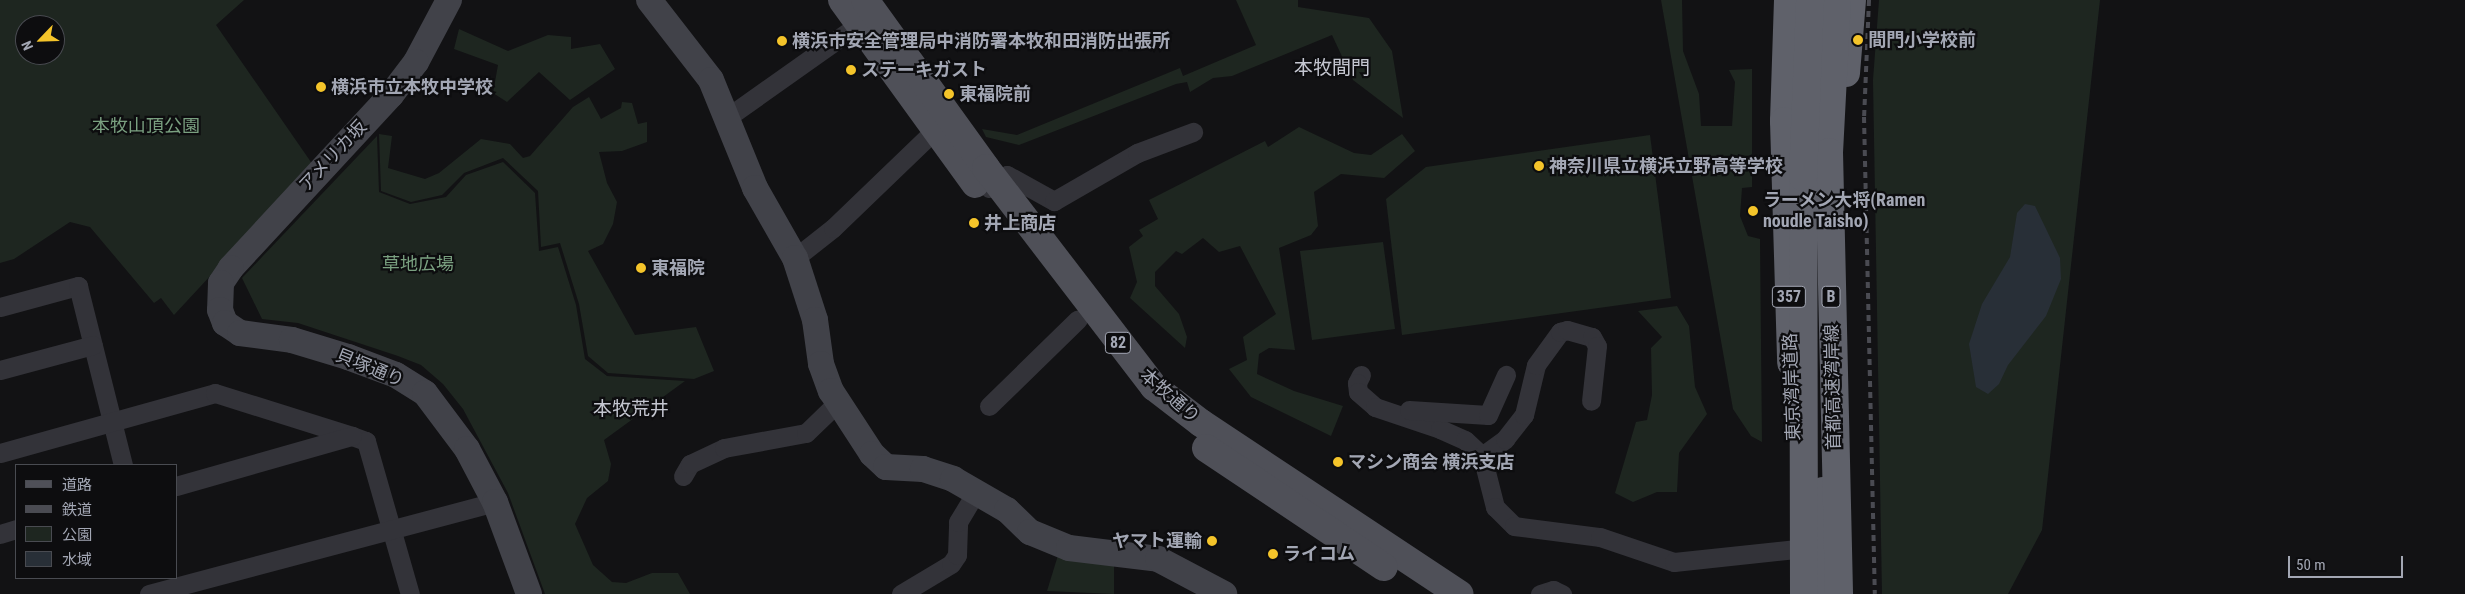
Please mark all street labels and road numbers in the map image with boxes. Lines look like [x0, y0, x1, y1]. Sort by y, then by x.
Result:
street label: アメリカ坂 [294, 116, 372, 196]
road number: 357 [1772, 284, 1806, 310]
road number: B [1821, 284, 1841, 310]
street label: 首都高速湾岸線 [1821, 324, 1845, 450]
road number: 82 [1104, 329, 1132, 356]
street label: 東京湾岸道路 [1779, 333, 1805, 441]
street label: 貝塚通り [333, 345, 407, 391]
street label: 本牧通り [1136, 364, 1204, 428]

